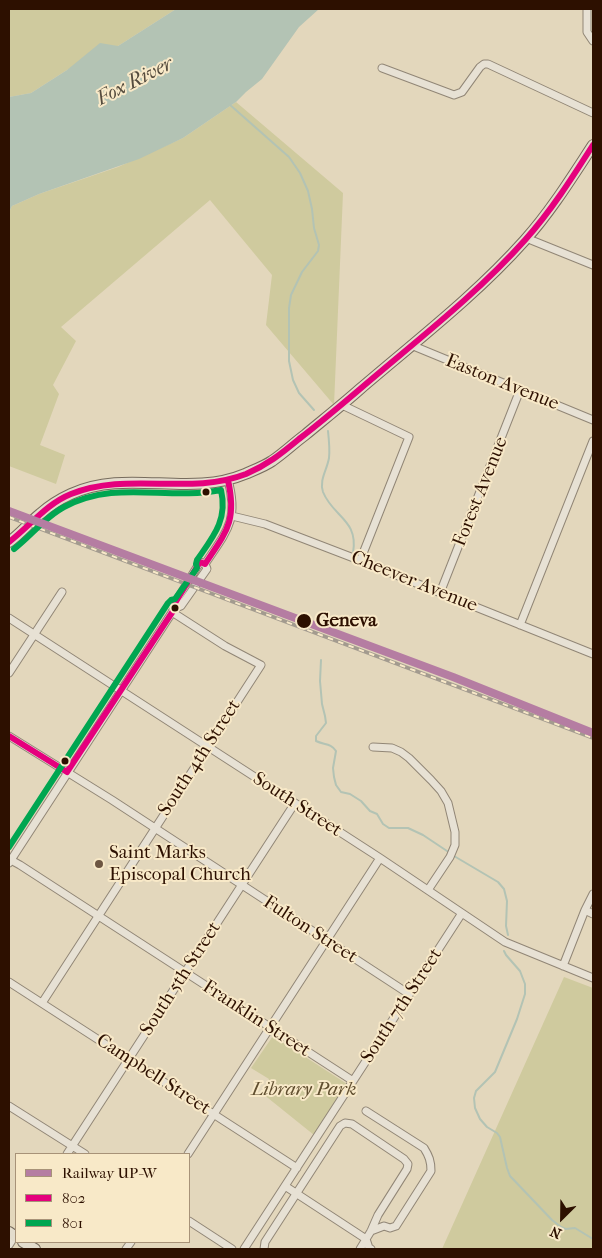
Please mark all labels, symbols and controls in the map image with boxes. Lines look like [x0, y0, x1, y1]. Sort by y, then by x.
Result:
water label: Fox River [93, 53, 177, 111]
street label: Easton Avenue [442, 350, 562, 416]
street label: Forest Avenue [449, 434, 513, 550]
unlabelled marker [201, 487, 211, 497]
street label: Cheever Avenue [348, 546, 480, 618]
unlabelled marker [170, 603, 180, 613]
place label: Geneva [316, 610, 377, 632]
marker: Geneva [295, 612, 313, 630]
street label: South 4th Street [154, 695, 246, 821]
unlabelled marker [60, 756, 70, 766]
street label: South Street [248, 768, 346, 842]
place label: Saint Marks Episcopal Church [109, 842, 251, 886]
marker: Saint Marks Episcopal Church [93, 858, 105, 870]
street label: Fulton Street [259, 891, 361, 969]
street label: South 5th Street [136, 918, 226, 1040]
street label: South 7th Street [356, 944, 448, 1068]
street label: Franklin Street [198, 976, 314, 1062]
street label: Campbell Street [92, 1030, 214, 1120]
park label: Library Park [251, 1079, 357, 1101]
legend [15, 1153, 190, 1243]
text: Railway UP-W [62, 1164, 157, 1182]
text: 802 [62, 1189, 86, 1207]
north arrow [537, 1193, 587, 1243]
text: 801 [62, 1214, 83, 1232]
text: N [548, 1222, 564, 1242]

